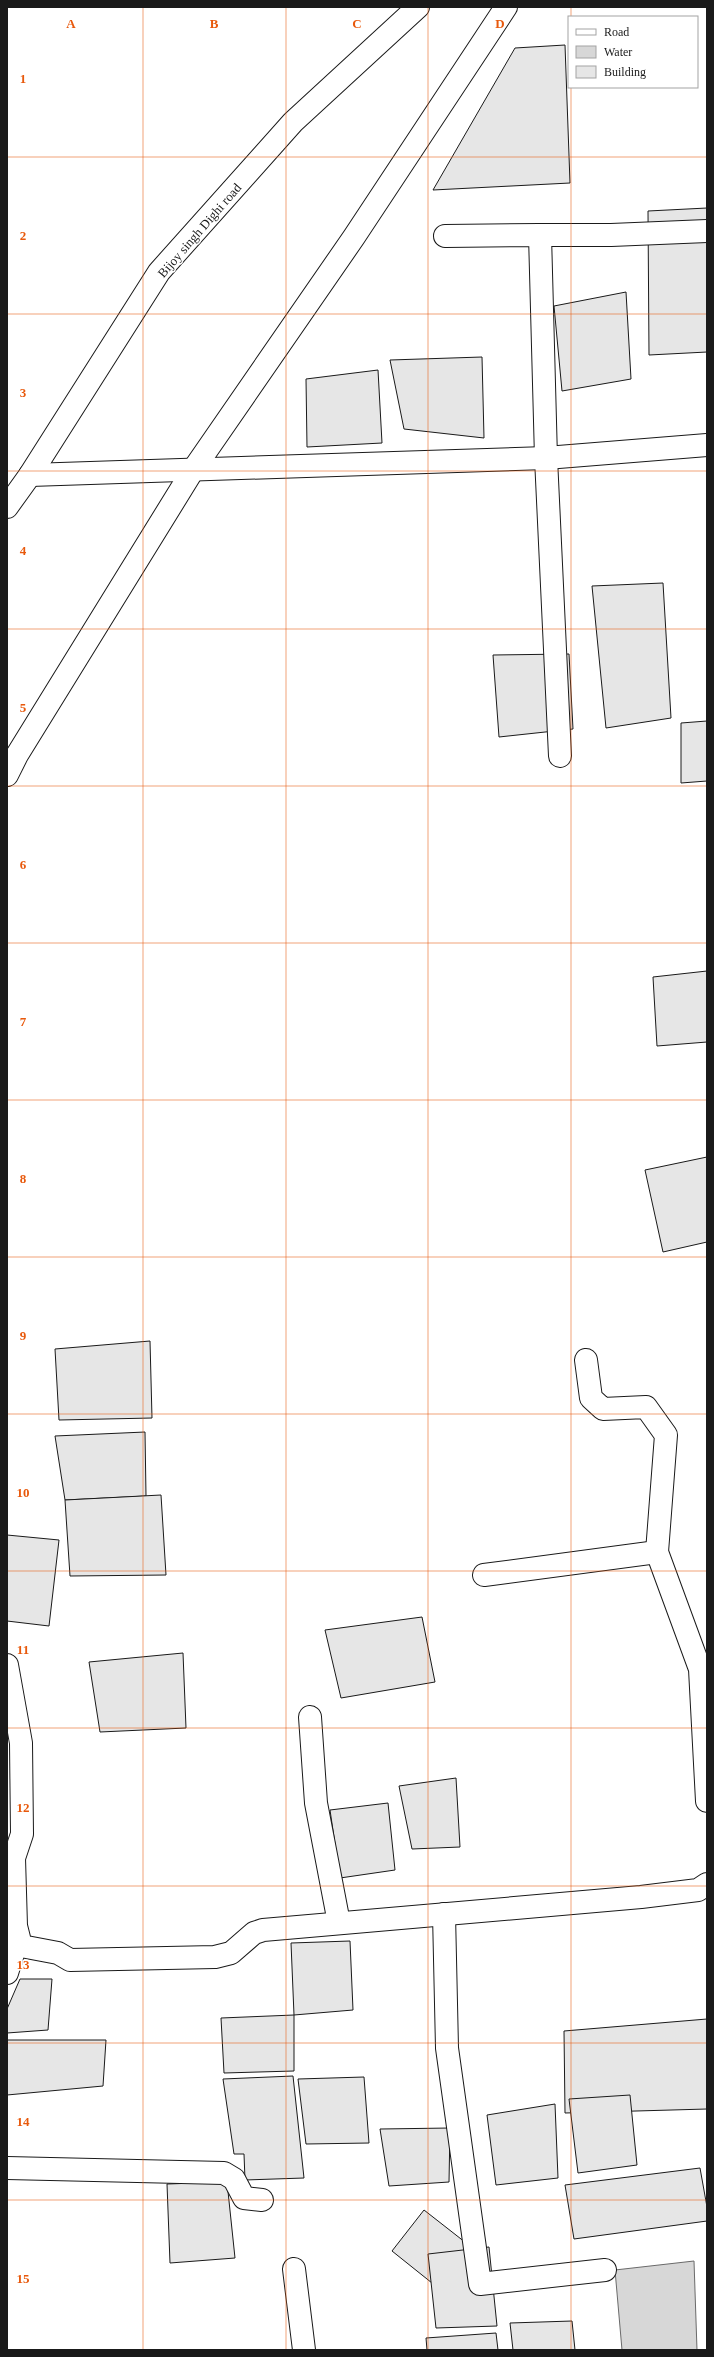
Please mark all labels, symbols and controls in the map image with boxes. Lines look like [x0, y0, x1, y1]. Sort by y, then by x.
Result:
text: A [66, 16, 76, 31]
text: B [210, 16, 219, 31]
text: C [352, 16, 362, 31]
text: D [495, 16, 505, 31]
legend [568, 16, 698, 88]
text: Road [604, 25, 629, 39]
text: Water [604, 45, 632, 59]
text: Building [604, 65, 646, 79]
text: 1 [20, 71, 26, 86]
street label: Bijoy singh Dighi road [155, 180, 245, 280]
text: 2 [20, 228, 26, 243]
text: 3 [20, 385, 27, 400]
text: 4 [20, 543, 27, 558]
text: 5 [20, 700, 27, 715]
text: 6 [20, 857, 27, 872]
text: 7 [20, 1014, 27, 1029]
text: 8 [20, 1171, 27, 1186]
text: 9 [20, 1328, 27, 1343]
text: 10 [17, 1485, 30, 1500]
text: 11 [17, 1642, 29, 1657]
text: 12 [17, 1800, 30, 1815]
text: 13 [17, 1957, 30, 1972]
text: 14 [17, 2114, 30, 2129]
text: 15 [17, 2271, 30, 2286]

